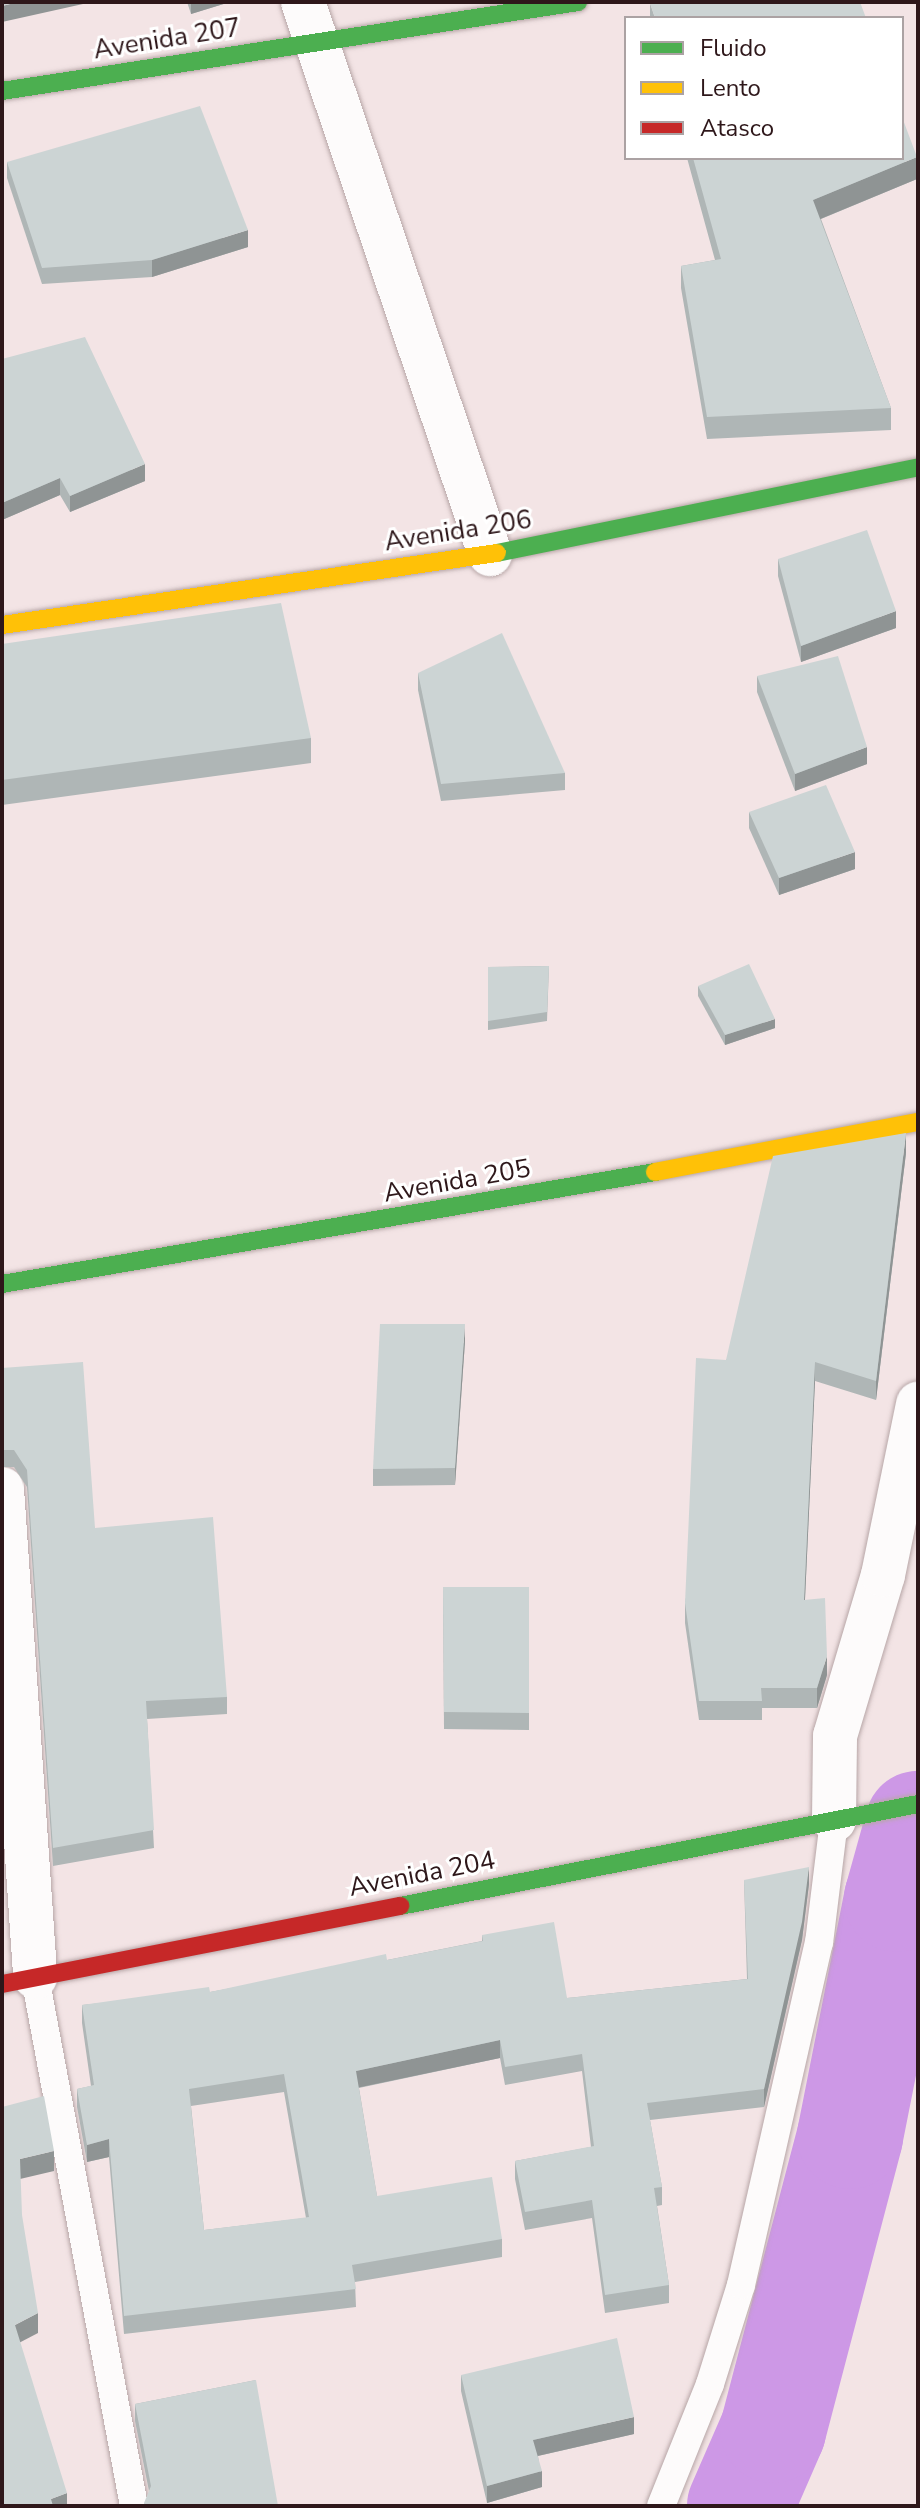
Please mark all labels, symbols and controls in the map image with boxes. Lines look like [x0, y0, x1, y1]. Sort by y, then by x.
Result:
street label: Avenida 207 [91, 12, 243, 66]
legend [624, 16, 904, 160]
text: Fluido [700, 32, 767, 64]
text: Lento [700, 72, 761, 104]
text: Atasco [700, 112, 774, 144]
street label: Avenida 206 [382, 504, 534, 558]
street label: Avenida 205 [381, 1153, 533, 1209]
street label: Avenida 204 [346, 1845, 498, 1903]

